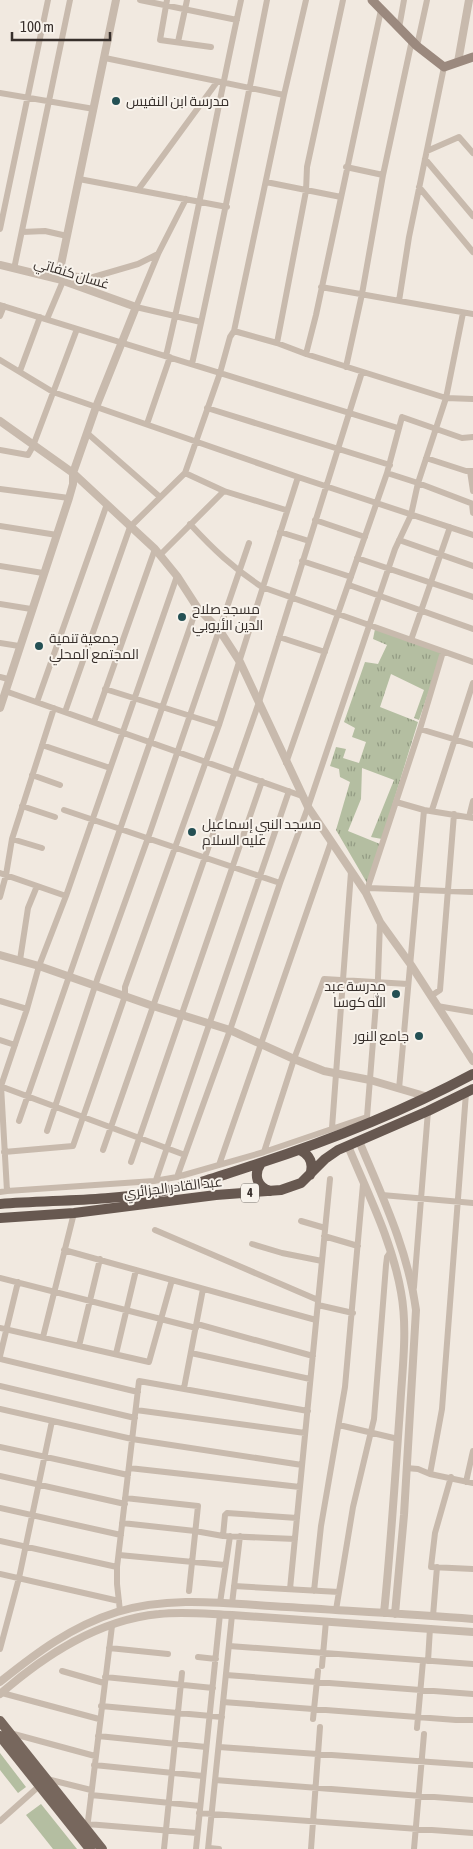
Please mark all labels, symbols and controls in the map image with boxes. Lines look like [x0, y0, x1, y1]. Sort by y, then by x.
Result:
scale bar [12, 10, 110, 42]
text: 100 m [20, 18, 54, 35]
place label: مدرسة ابن النفيس [126, 93, 229, 109]
marker: مدرسة ابن النفيس [110, 95, 122, 107]
street label: غسان كنفاتي [31, 254, 112, 296]
place label: مسجد صلاح الدين الأيوبي [192, 601, 263, 637]
marker: مسجد صلاح الدين الأيوبي [176, 611, 188, 623]
place label: جمعية تنمية المجتمع المحلي [49, 630, 139, 666]
marker: جمعية تنمية المجتمع المحلي [33, 640, 45, 652]
place label: مسجد النبي إسماعيل عليه السلام [202, 816, 321, 850]
marker: مسجد النبي إسماعيل عليه السلام [186, 826, 198, 838]
place label: مدرسة عبد الله كوسا [324, 978, 386, 1010]
marker: مدرسة عبد الله كوسا [390, 988, 402, 1000]
place label: جامع النور [353, 1028, 409, 1045]
marker: جامع النور [413, 1030, 425, 1042]
street label: عبد القادر الجزائري [123, 1173, 224, 1205]
road number: 4 [241, 1184, 259, 1202]

